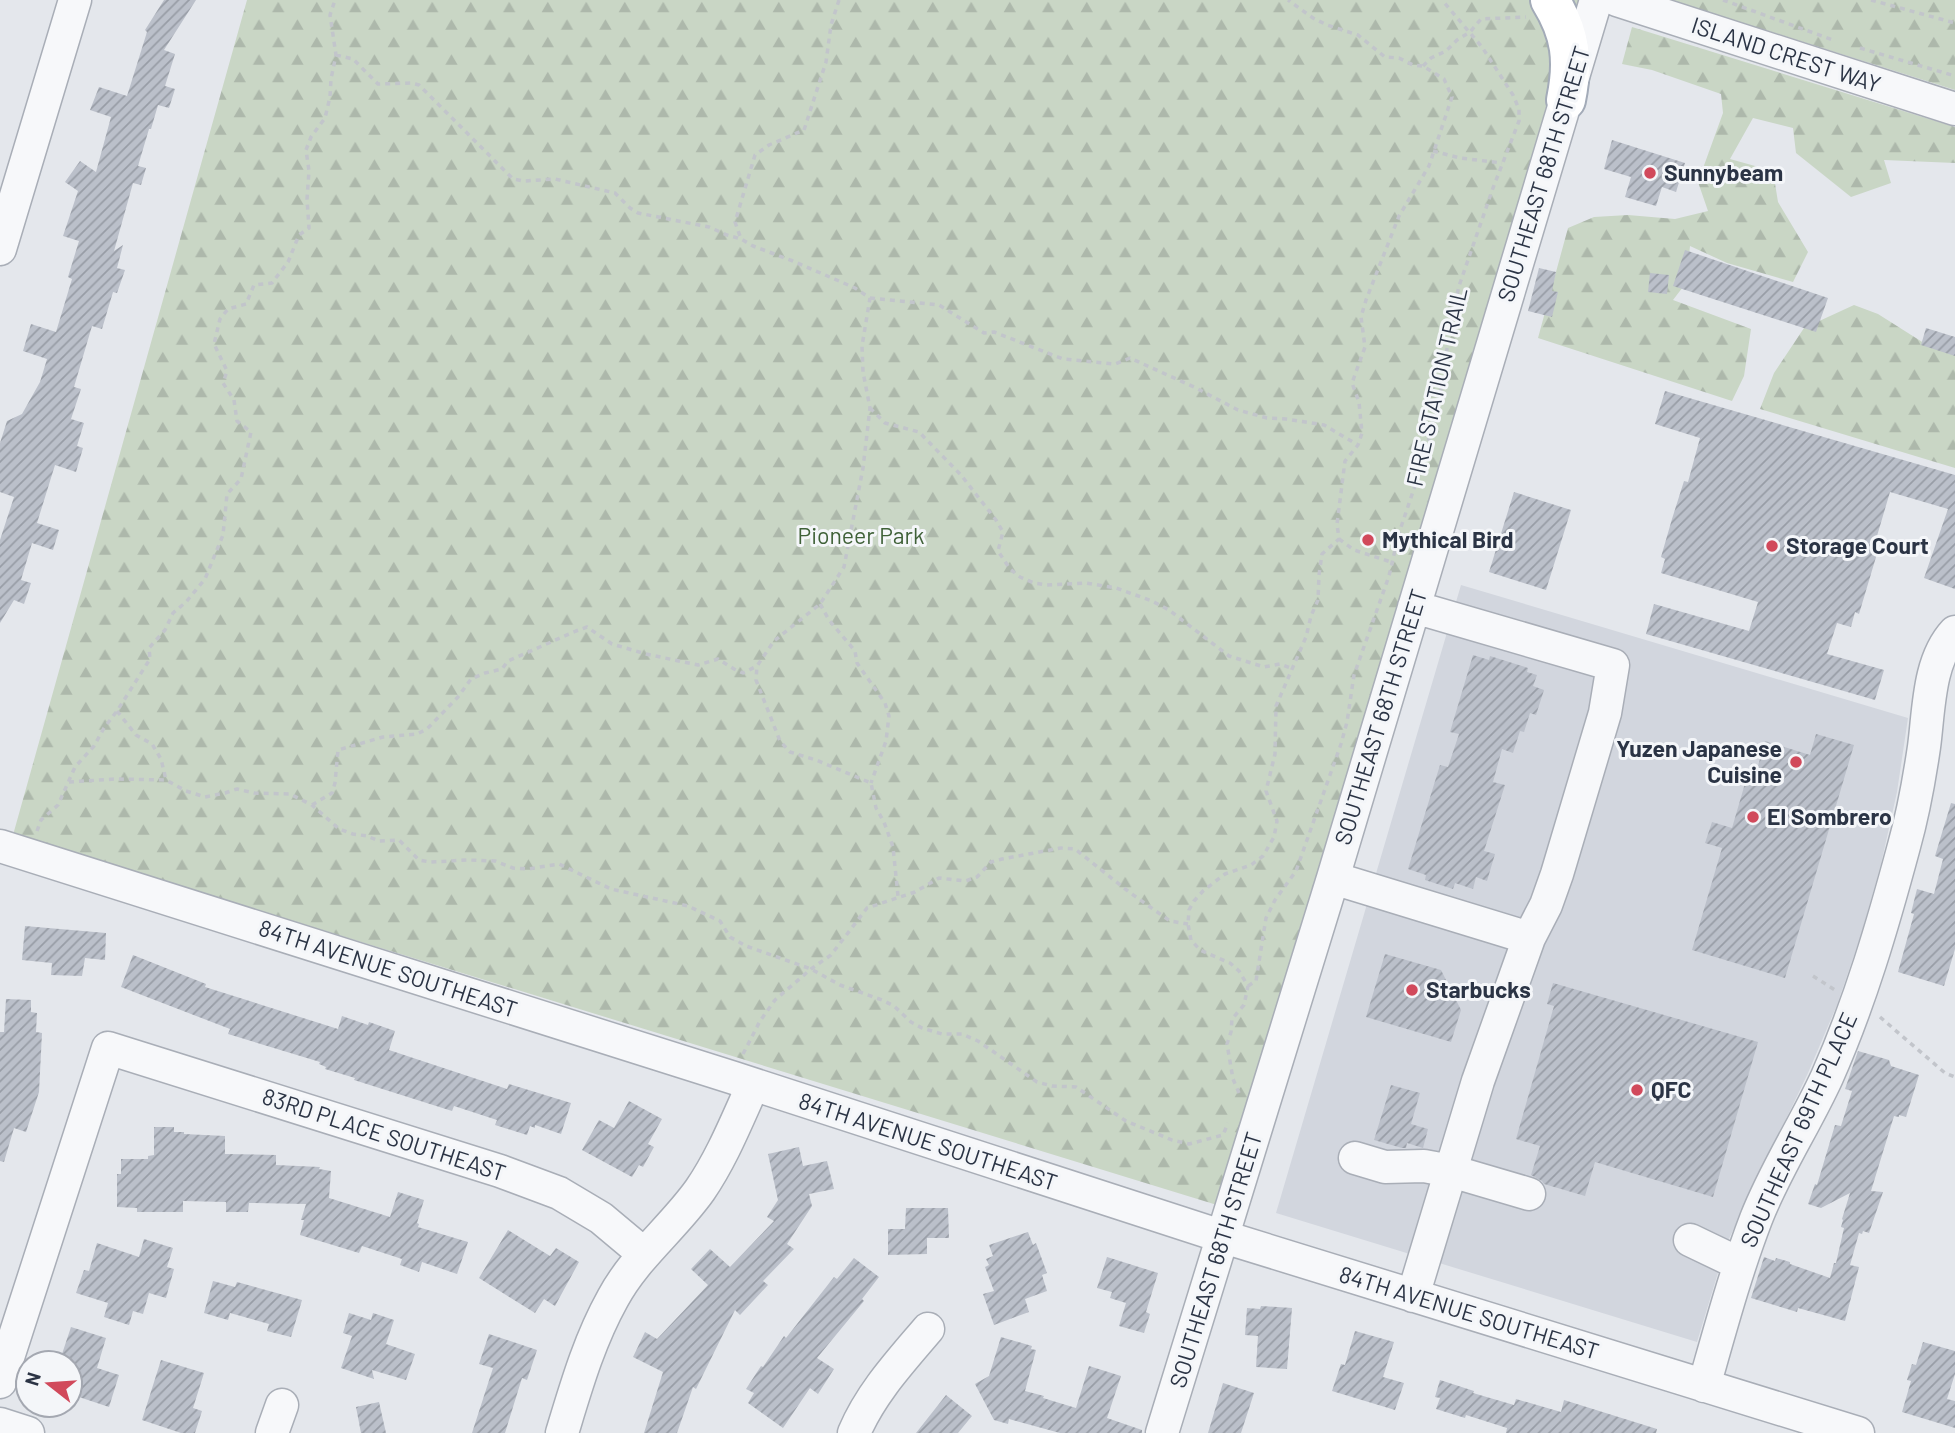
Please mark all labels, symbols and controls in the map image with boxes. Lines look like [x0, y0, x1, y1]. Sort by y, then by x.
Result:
street label: ISLAND CREST WAY [1688, 10, 1885, 98]
street label: SOUTHEAST 68TH STREET [1491, 42, 1595, 305]
place label: Sunnybeam [1664, 158, 1783, 186]
marker: Sunnybeam [1642, 165, 1658, 181]
street label: FIRE STATION TRAIL [1400, 285, 1473, 489]
park label: Pioneer Park [798, 521, 924, 549]
place label: Mythical Bird [1382, 525, 1514, 553]
place label: Storage Court [1786, 531, 1929, 559]
marker: Mythical Bird [1360, 532, 1376, 548]
marker: Storage Court [1764, 538, 1780, 554]
street label: SOUTHEAST 68TH STREET [1328, 585, 1432, 848]
place label: Yuzen Japanese Cuisine [1616, 734, 1782, 788]
marker: Yuzen Japanese Cuisine [1788, 754, 1804, 770]
place label: El Sombrero [1767, 802, 1892, 830]
marker: El Sombrero [1745, 809, 1761, 825]
street label: 84TH AVENUE SOUTHEAST [255, 913, 521, 1023]
place label: Starbucks [1426, 975, 1531, 1003]
marker: Starbucks [1404, 982, 1420, 998]
street label: SOUTHEAST 69TH PLACE [1734, 1008, 1863, 1251]
place label: QFC [1651, 1075, 1691, 1103]
street label: 83RD PLACE SOUTHEAST [259, 1081, 510, 1187]
marker: QFC [1629, 1082, 1645, 1098]
street label: 84TH AVENUE SOUTHEAST [795, 1086, 1061, 1196]
street label: SOUTHEAST 68TH STREET [1163, 1128, 1267, 1391]
street label: 84TH AVENUE SOUTHEAST [1336, 1259, 1603, 1365]
north arrow [14, 1349, 84, 1419]
text: N [19, 1369, 45, 1388]

